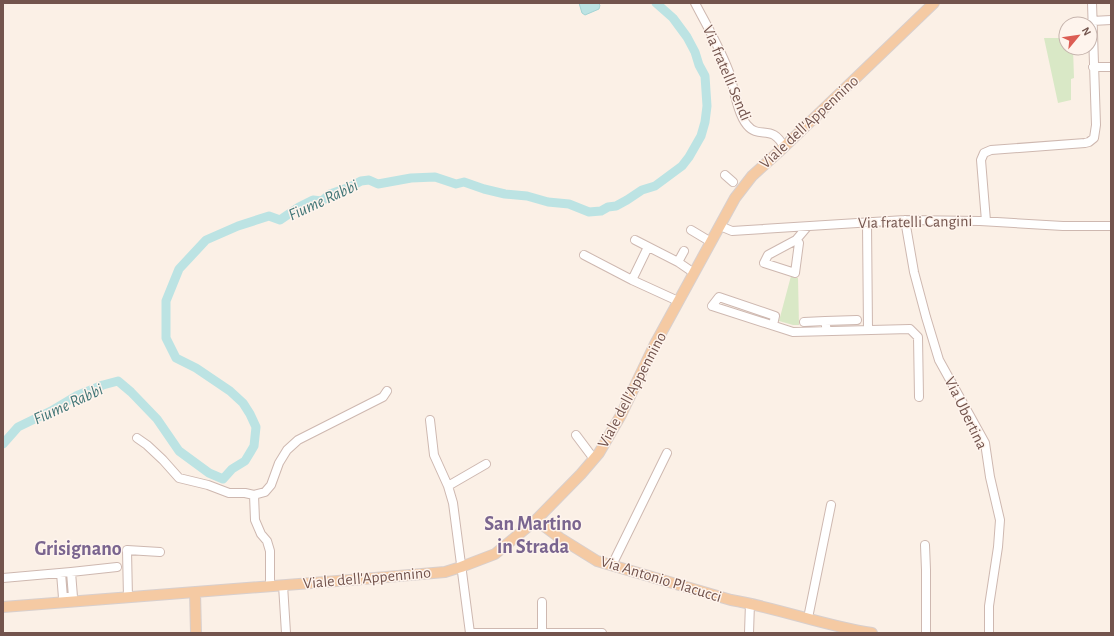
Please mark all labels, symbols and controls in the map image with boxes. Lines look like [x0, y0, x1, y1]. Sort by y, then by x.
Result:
north arrow [1058, 16, 1098, 56]
street label: Via fratelli Sendi [700, 23, 754, 123]
text: N [1080, 25, 1093, 37]
street label: Viale dell'Appennino [757, 72, 862, 172]
water label: Fiume Rabbi [286, 176, 361, 223]
street label: Via fratelli Cangini [858, 213, 972, 231]
street label: Viale dell'Appennino [595, 329, 669, 450]
street label: Via Ubertina [942, 374, 990, 452]
water label: Fiume Rabbi [31, 380, 106, 427]
district label: San Martino in Strada [484, 514, 582, 557]
district label: Grisignano [34, 539, 122, 559]
street label: Via Antonio Placucci [599, 553, 723, 605]
street label: Viale dell'Appennino [302, 564, 432, 592]

